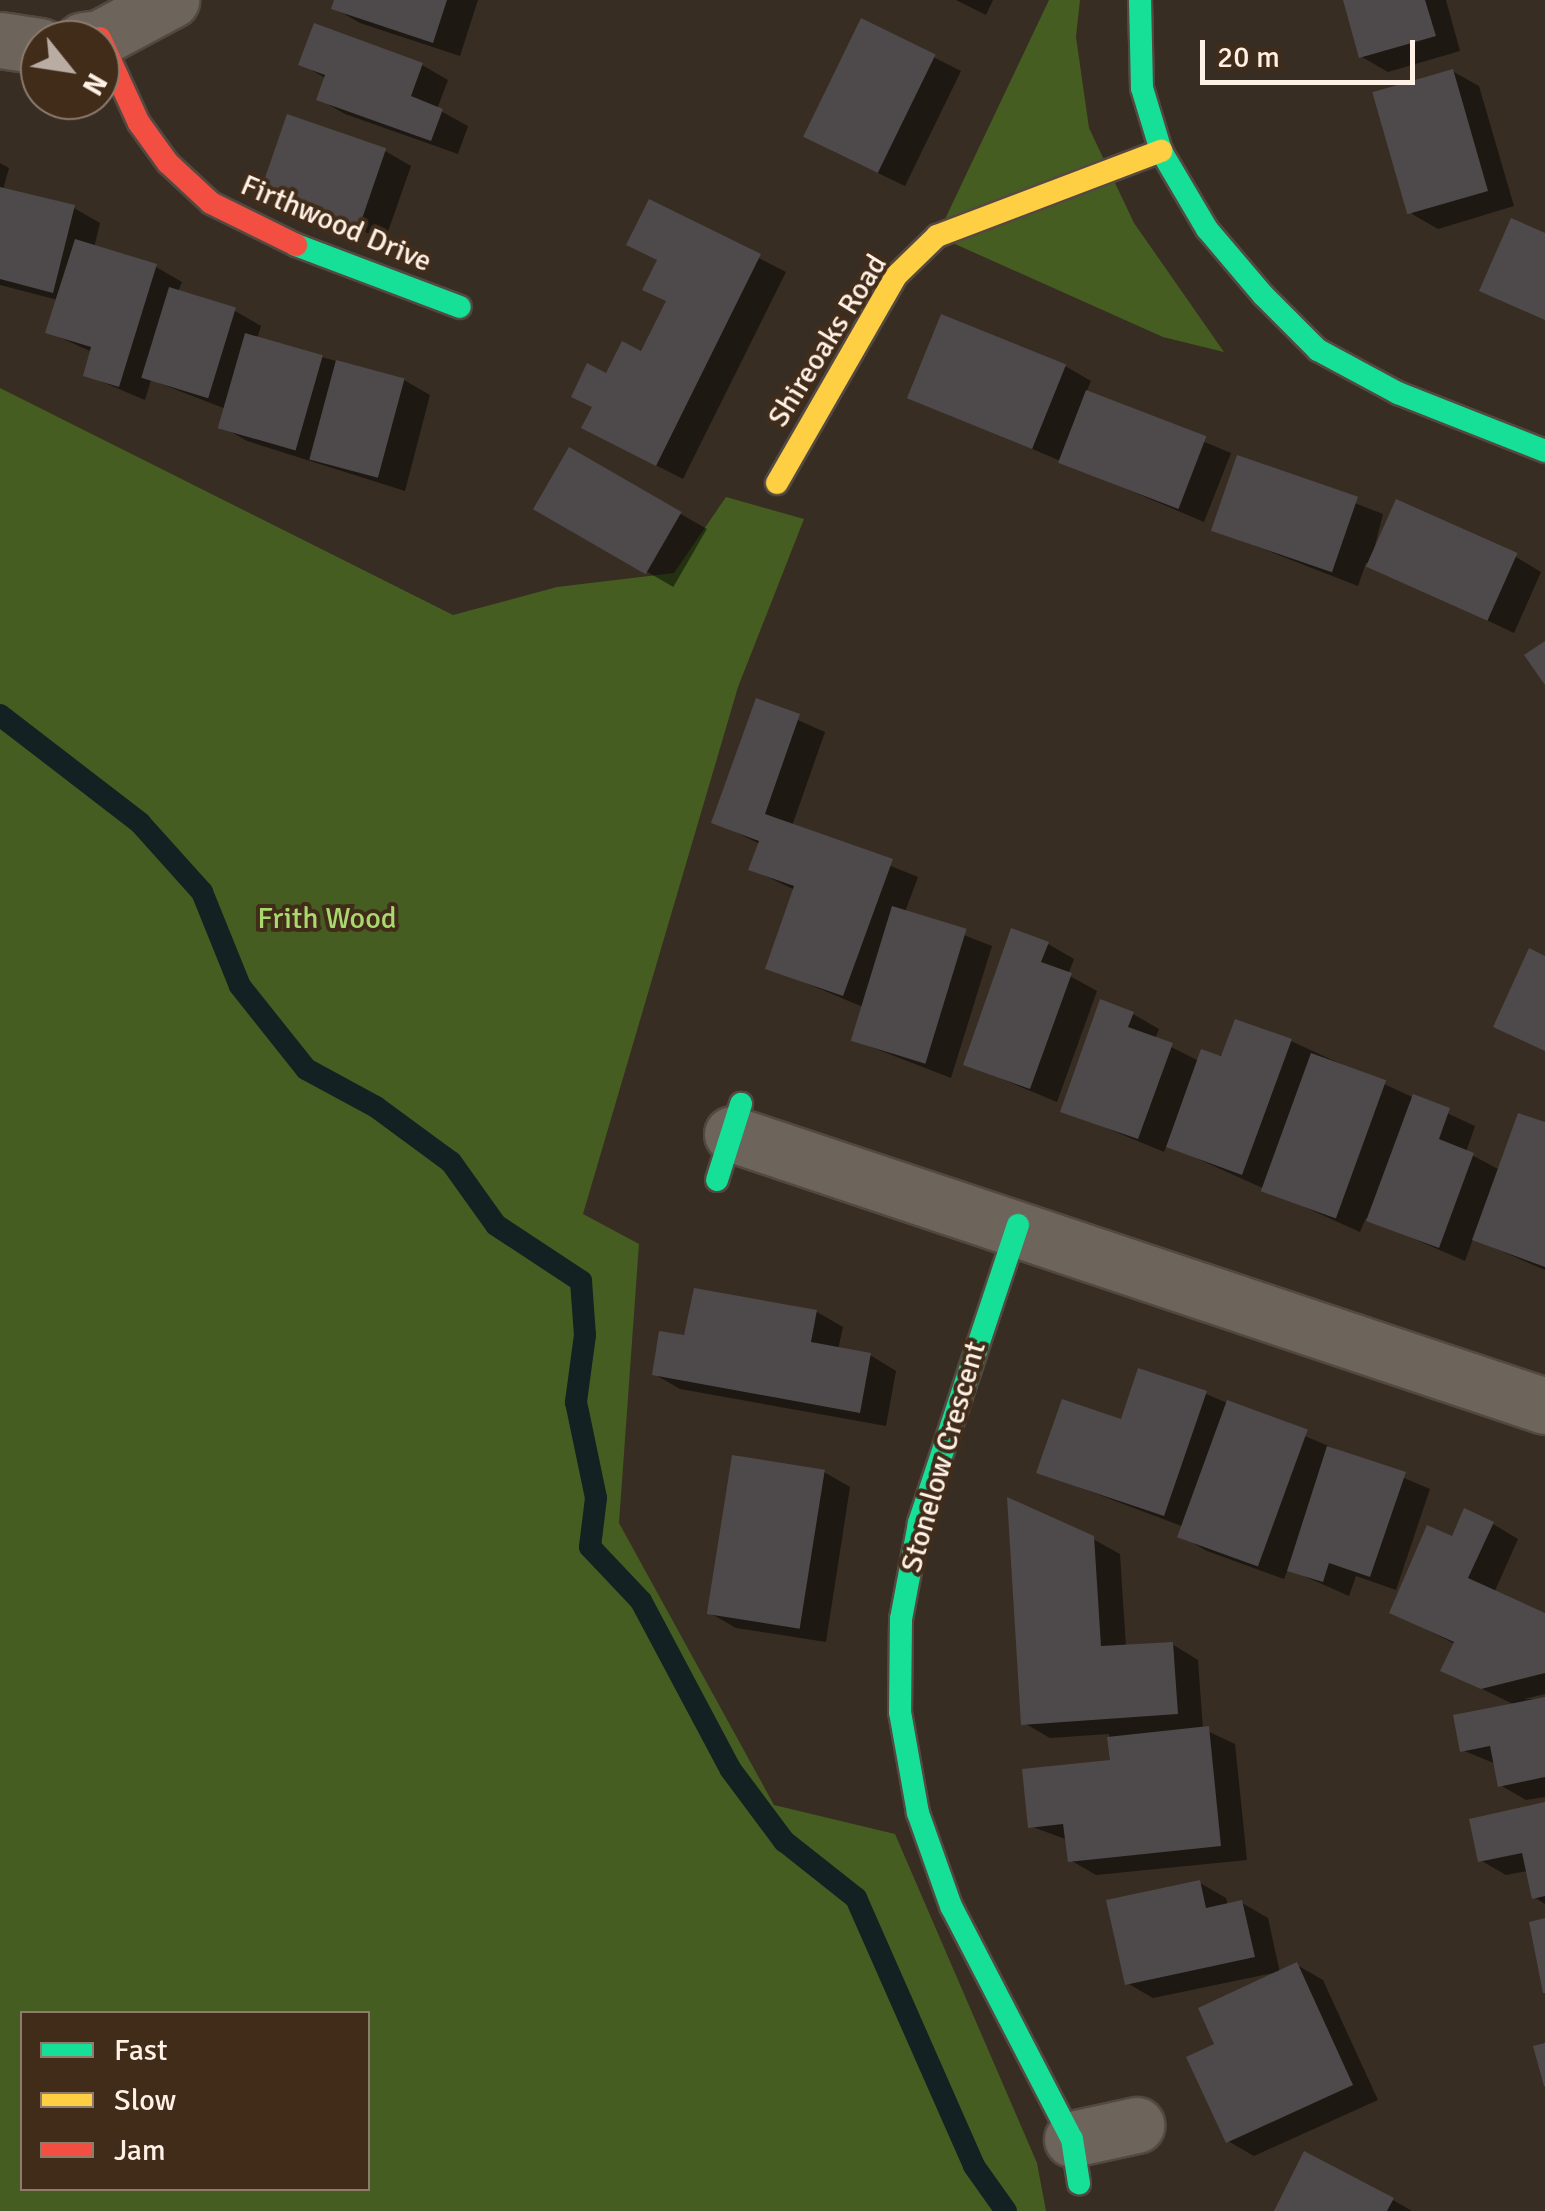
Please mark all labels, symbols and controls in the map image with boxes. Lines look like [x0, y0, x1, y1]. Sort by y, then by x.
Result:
north arrow [20, 20, 120, 120]
scale bar [1205, 20, 1420, 82]
text: 20 m [1217, 39, 1280, 76]
text: N [75, 67, 114, 101]
street label: Firthwood Drive [235, 168, 437, 280]
street label: Shireoaks Road [761, 248, 895, 434]
park label: Frith Wood [257, 901, 397, 937]
street label: Stonelow Crescent [894, 1337, 994, 1577]
legend [20, 2011, 370, 2191]
text: Fast [114, 2032, 167, 2069]
text: Slow [114, 2082, 176, 2119]
text: Jam [114, 2132, 166, 2169]

